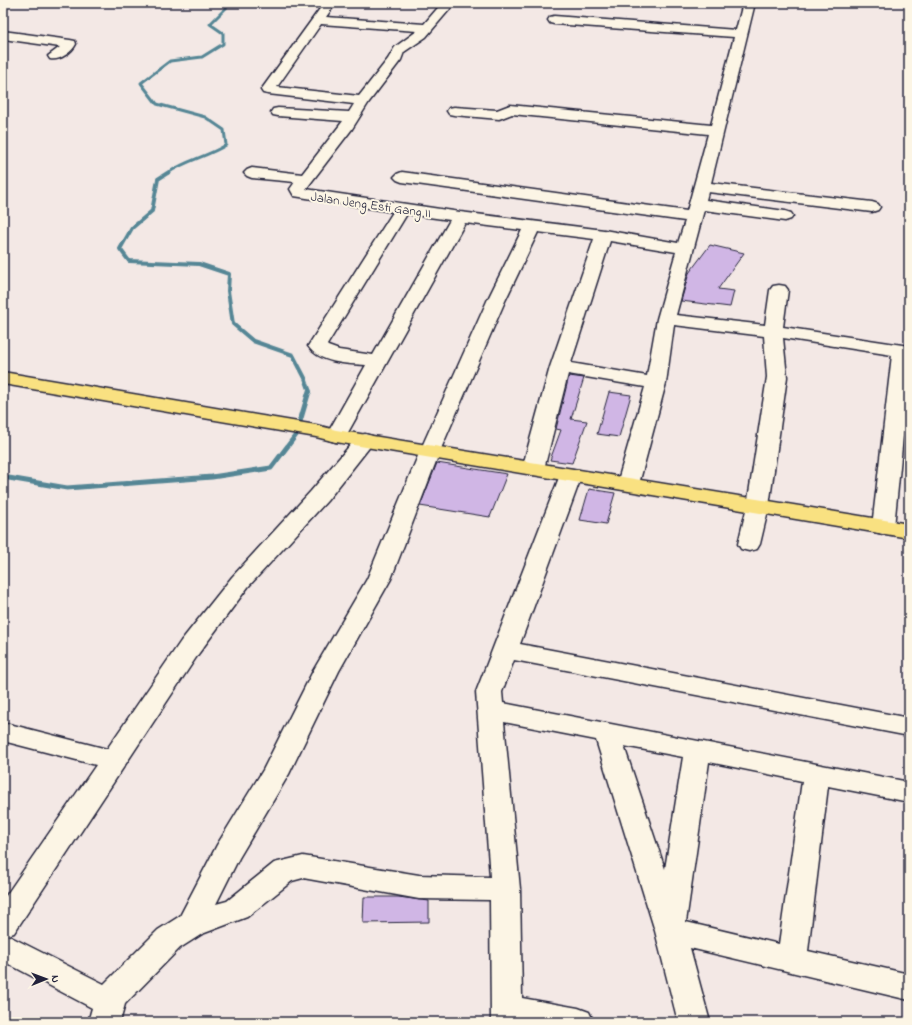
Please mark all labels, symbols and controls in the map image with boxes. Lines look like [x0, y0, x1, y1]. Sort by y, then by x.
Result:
street label: Jalan Jeng Esti Gang II [309, 188, 432, 224]
north arrow [26, 959, 66, 999]
text: N [47, 975, 63, 983]

